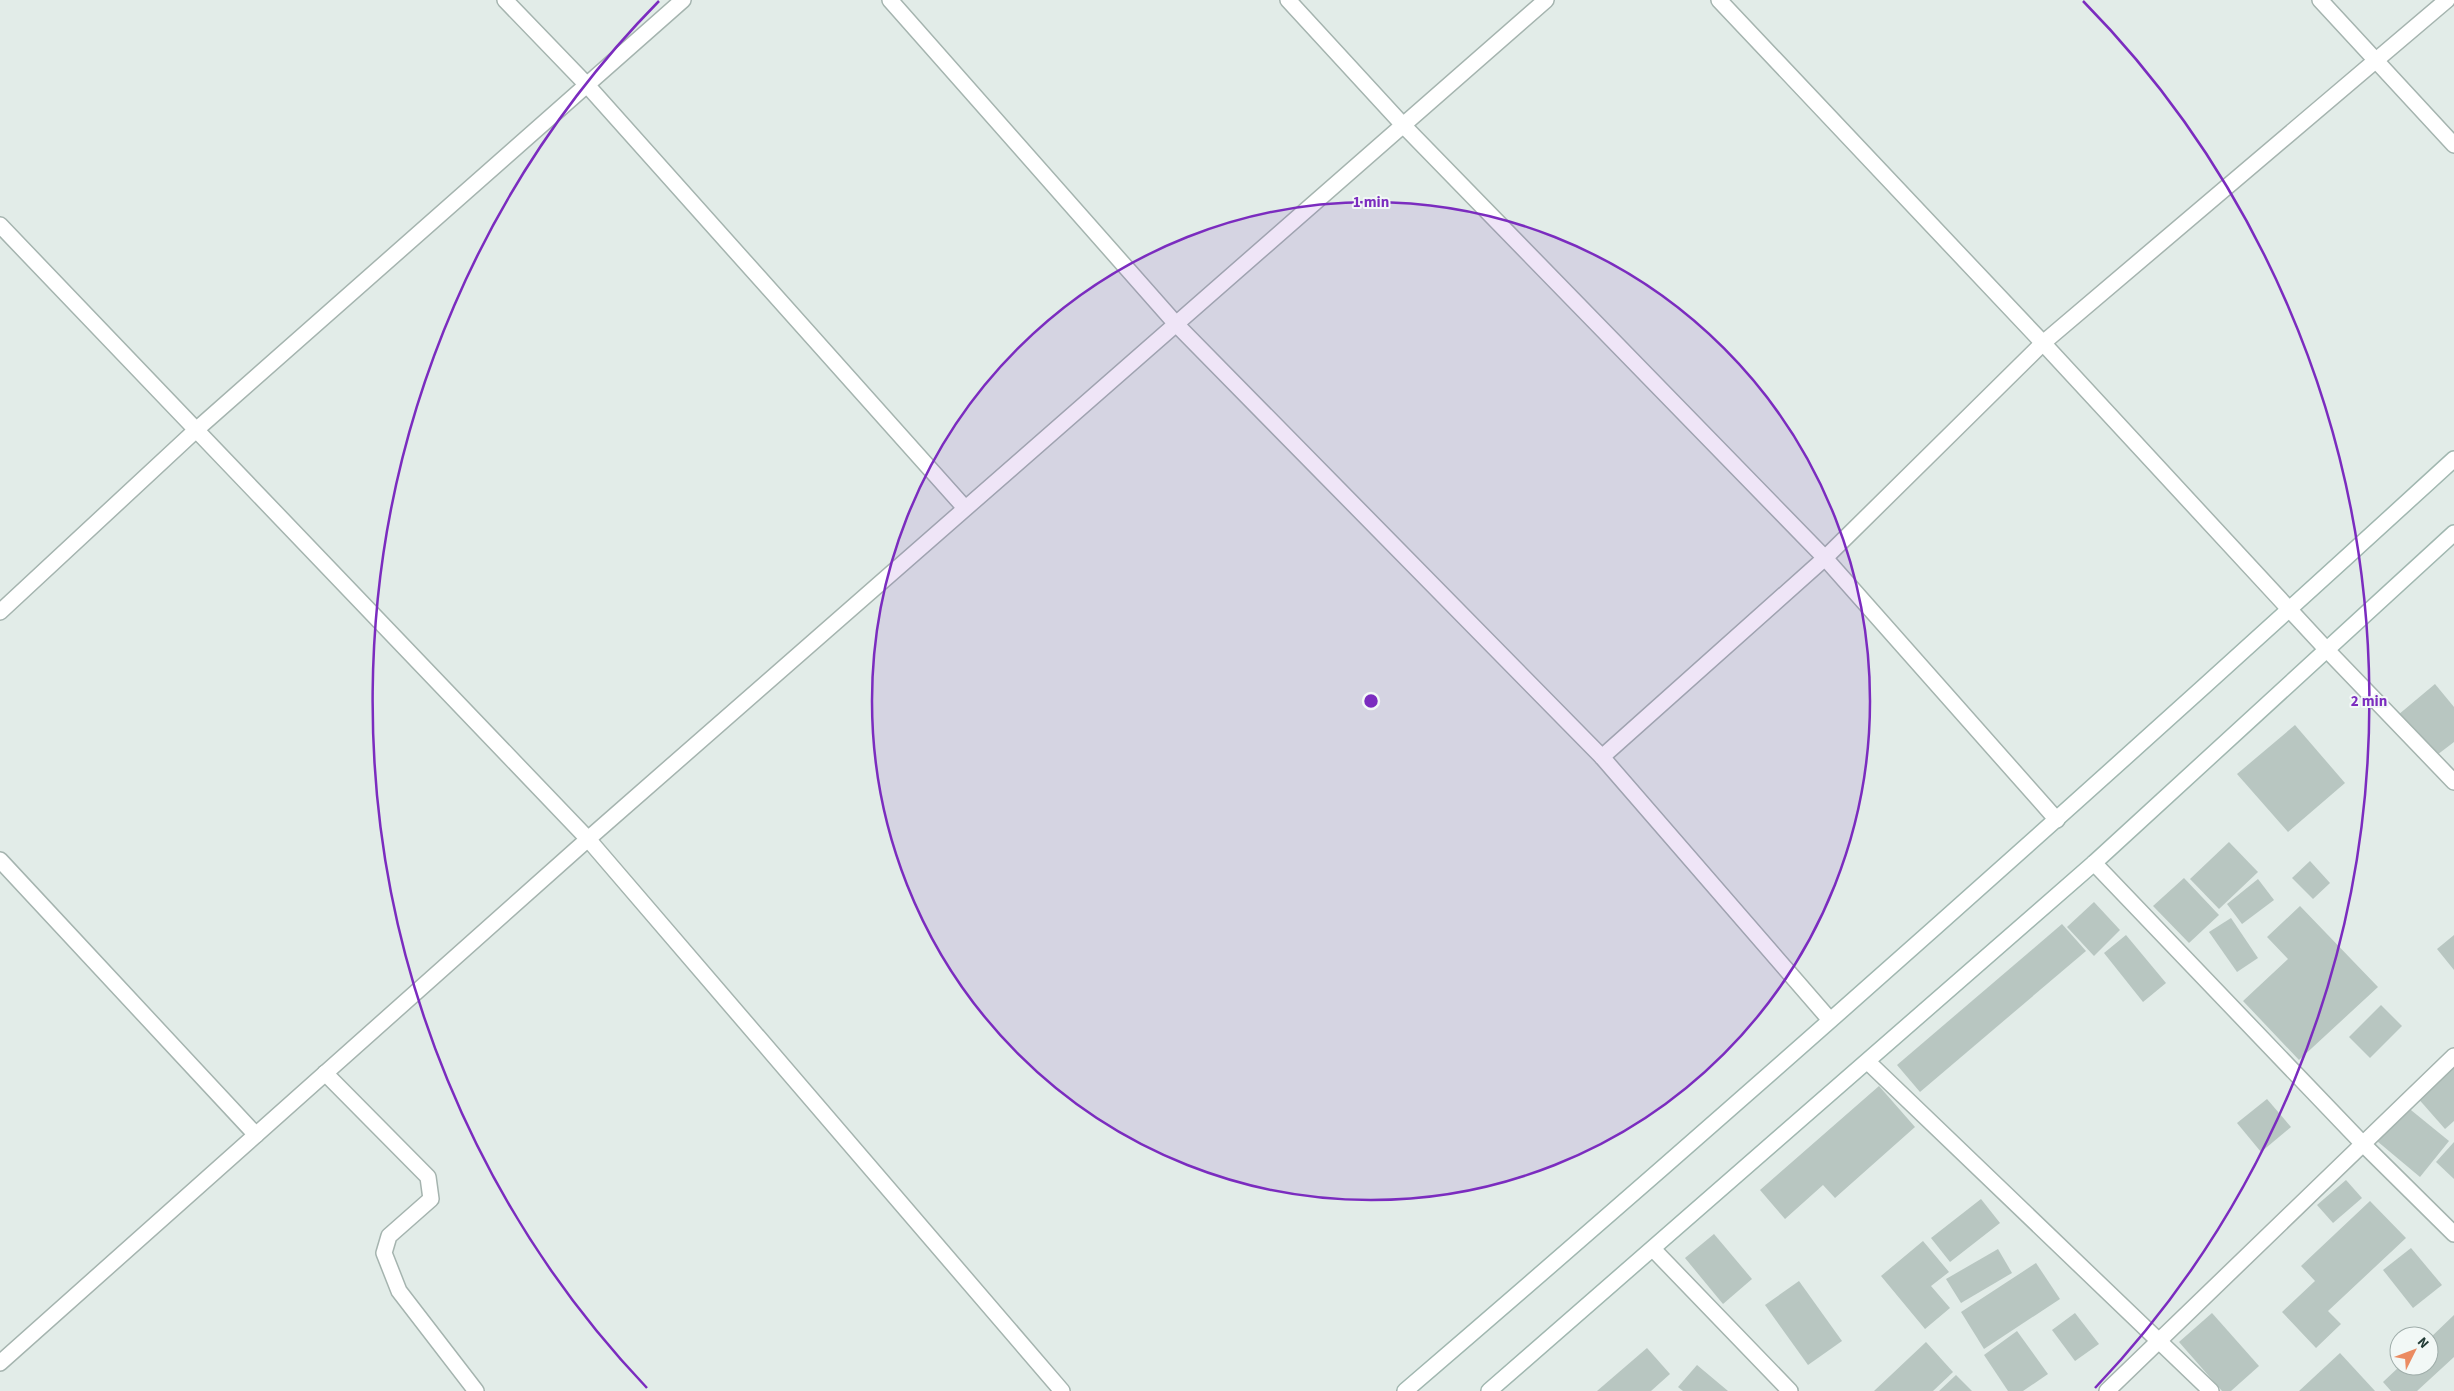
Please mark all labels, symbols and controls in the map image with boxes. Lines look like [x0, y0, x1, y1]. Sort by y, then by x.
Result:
text: 1 min [1353, 192, 1389, 213]
text: 2 min [2351, 691, 2387, 712]
centre of rings [1362, 692, 1380, 710]
north arrow [2389, 1326, 2439, 1376]
text: N [2412, 1333, 2433, 1353]

